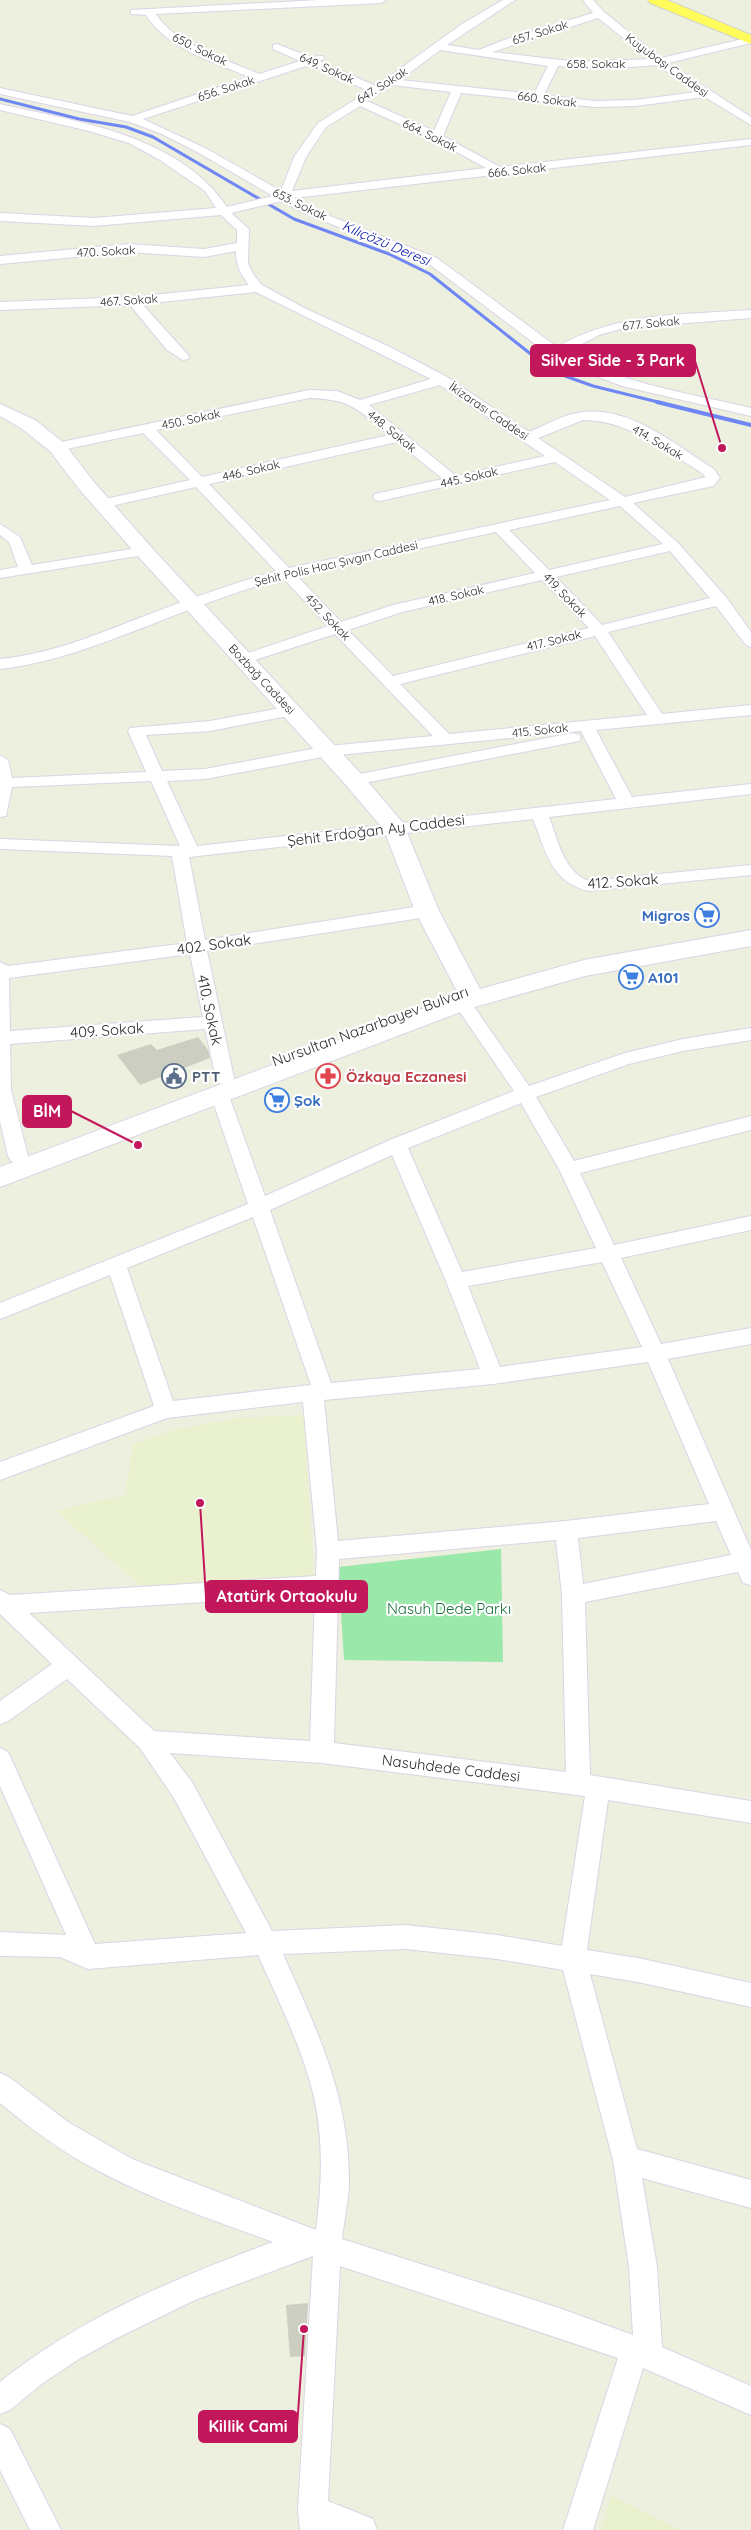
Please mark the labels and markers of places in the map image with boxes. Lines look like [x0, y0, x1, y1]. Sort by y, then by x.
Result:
callout: Silver Side - 3 Park [531, 345, 695, 376]
supermarket icon: Migros [694, 902, 720, 928]
place label: Migros [642, 906, 690, 925]
supermarket icon: A101 [618, 964, 644, 990]
place label: A101 [648, 968, 678, 987]
public building icon: PTT [161, 1063, 187, 1089]
pharmacy icon: Özkaya Eczanesi [315, 1063, 341, 1089]
place label: PTT [192, 1067, 220, 1086]
place label: Özkaya Eczanesi [346, 1067, 467, 1086]
supermarket icon: Şok [264, 1087, 290, 1113]
place label: Şok [294, 1091, 321, 1110]
callout: BİM [23, 1096, 71, 1127]
callout: Atatürk Ortaokulu [206, 1581, 367, 1612]
callout: Killik Cami [199, 2411, 297, 2442]

